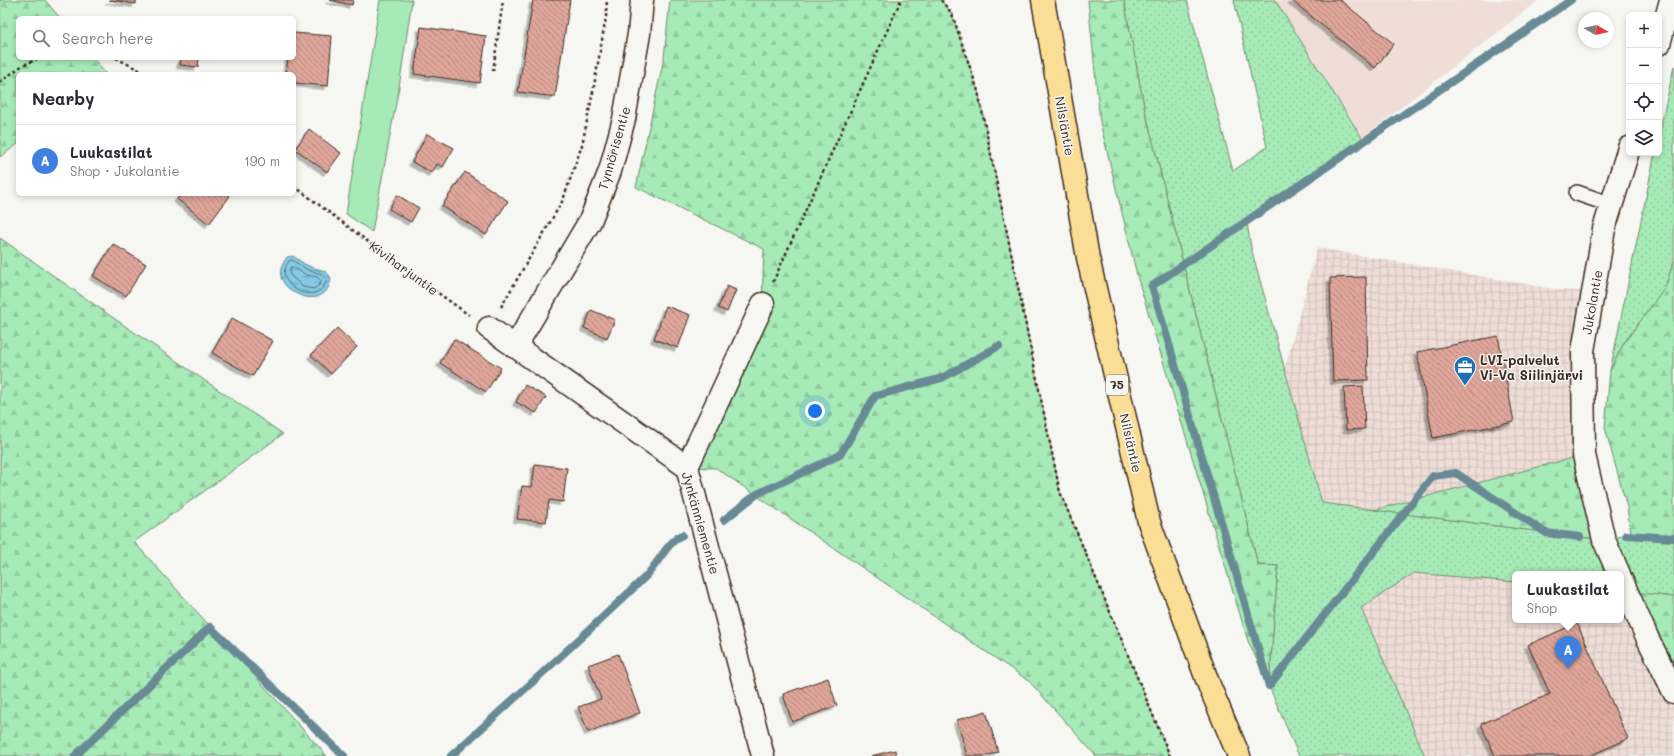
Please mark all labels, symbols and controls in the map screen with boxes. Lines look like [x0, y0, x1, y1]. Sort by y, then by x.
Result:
north arrow [1578, 12, 1614, 48]
map controls [1626, 12, 1662, 156]
button: + [1626, 12, 1662, 48]
search box [16, 16, 296, 60]
icon: search [30, 27, 52, 49]
text: Search here [62, 28, 153, 48]
button: − [1626, 48, 1662, 84]
button: locate [1626, 84, 1662, 120]
text: Nearby [32, 87, 94, 109]
street label: Nilsiäntie [1052, 95, 1079, 157]
street label: Tynnörisentie [594, 104, 634, 192]
button: layers [1626, 120, 1662, 156]
text: Luukastilat [70, 142, 152, 162]
text: A [40, 152, 50, 169]
text: 190 m [244, 152, 280, 169]
text: Shop · Jukolantie [70, 162, 180, 179]
street label: Kiviharjuntie [366, 237, 442, 298]
street label: Jukolantie [1577, 268, 1606, 335]
place label: LVI-palvelut Vi-Va Siilinjärvi [1480, 351, 1583, 383]
office icon: LVI-palvelut Vi-Va Siilinjärvi [1452, 354, 1478, 387]
road number: 75 [1106, 375, 1128, 395]
your location [805, 401, 825, 421]
street label: Nilsiäntie [1116, 412, 1147, 474]
street label: Jynkänniementie [679, 470, 724, 576]
popup [1512, 571, 1624, 623]
text: Luukastilat [1527, 579, 1609, 599]
text: Shop [1527, 599, 1557, 616]
pin: A [1555, 636, 1581, 669]

